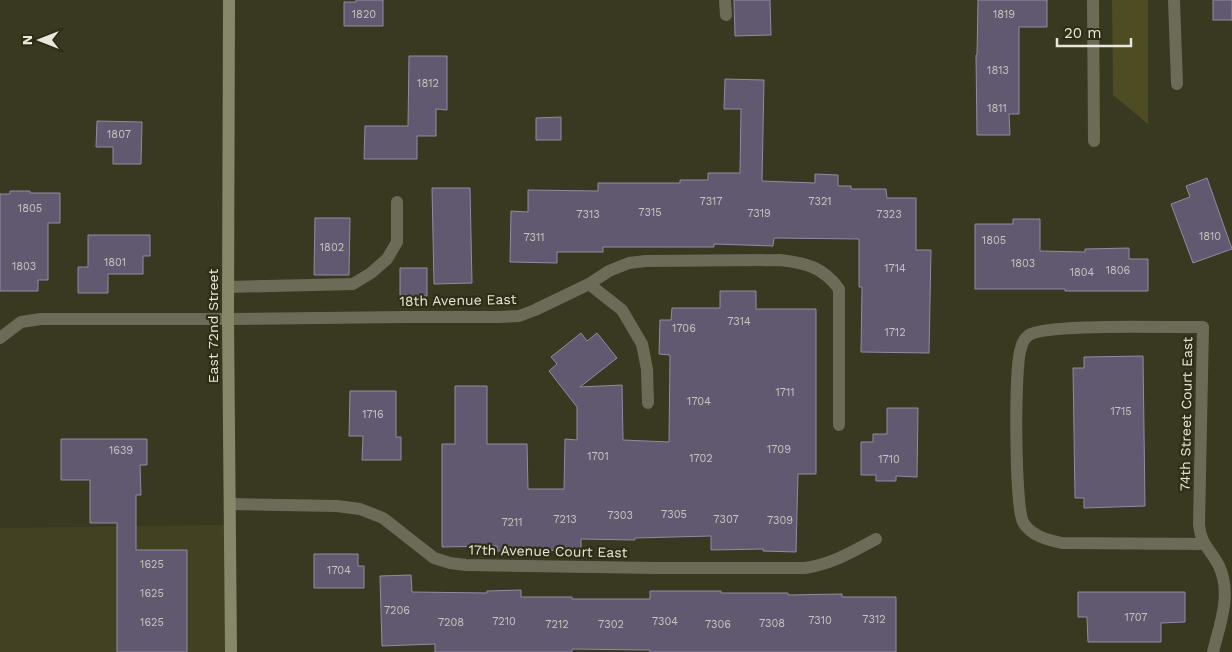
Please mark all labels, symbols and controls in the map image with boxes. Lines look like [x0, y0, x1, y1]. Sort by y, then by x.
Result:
house number: 1820 [352, 8, 376, 21]
house number: 1819 [993, 8, 1015, 21]
north arrow [15, 15, 65, 65]
scale bar [1057, 15, 1131, 47]
text: 20 m [1064, 24, 1102, 42]
text: N [19, 35, 35, 45]
house number: 1813 [987, 64, 1009, 77]
house number: 1812 [417, 77, 439, 90]
house number: 1811 [987, 102, 1007, 115]
house number: 1807 [107, 128, 131, 141]
house number: 7317 [699, 195, 723, 208]
house number: 7321 [808, 195, 832, 208]
house number: 1805 [18, 202, 42, 215]
house number: 7315 [638, 206, 662, 219]
house number: 7319 [747, 207, 771, 220]
house number: 7313 [576, 208, 600, 221]
house number: 7323 [876, 208, 902, 221]
house number: 1810 [1199, 230, 1221, 243]
house number: 7311 [523, 231, 545, 244]
house number: 1805 [982, 234, 1006, 247]
house number: 1802 [320, 241, 344, 254]
house number: 1801 [104, 256, 126, 269]
house number: 1803 [1011, 257, 1035, 270]
house number: 1803 [12, 260, 36, 273]
house number: 1714 [884, 262, 906, 275]
house number: 1806 [1106, 264, 1131, 277]
house number: 1804 [1070, 266, 1095, 279]
street label: East 72nd Street [205, 269, 221, 383]
street label: 18th Avenue East [399, 291, 517, 309]
house number: 7314 [727, 315, 751, 328]
house number: 1706 [672, 322, 696, 335]
house number: 1712 [884, 326, 906, 339]
street label: 74th Street Court East [1177, 337, 1195, 491]
house number: 1711 [775, 386, 795, 399]
house number: 1704 [687, 395, 711, 408]
house number: 1715 [1110, 405, 1132, 418]
house number: 1716 [362, 408, 384, 421]
house number: 1709 [767, 443, 791, 456]
house number: 1639 [109, 444, 133, 457]
house number: 1701 [587, 450, 609, 463]
house number: 1702 [689, 452, 713, 465]
house number: 1710 [878, 453, 900, 466]
house number: 7305 [661, 508, 687, 521]
house number: 7303 [607, 509, 633, 522]
house number: 7213 [553, 513, 577, 526]
house number: 7307 [713, 513, 739, 526]
house number: 7309 [767, 514, 793, 527]
house number: 7211 [501, 516, 523, 529]
street label: 17th Avenue Court East [468, 542, 628, 560]
house number: 1625 [140, 558, 164, 571]
house number: 1704 [327, 564, 351, 577]
house number: 1625 [140, 587, 164, 600]
house number: 7206 [384, 604, 410, 617]
house number: 1707 [1124, 611, 1148, 624]
house number: 7312 [862, 613, 886, 626]
house number: 7310 [808, 614, 832, 627]
house number: 7210 [492, 615, 516, 628]
house number: 7304 [652, 615, 678, 628]
house number: 1625 [140, 616, 164, 629]
house number: 7208 [438, 616, 464, 629]
house number: 7308 [759, 617, 785, 630]
house number: 7212 [545, 618, 569, 631]
house number: 7302 [598, 618, 624, 631]
house number: 7306 [705, 618, 731, 631]

